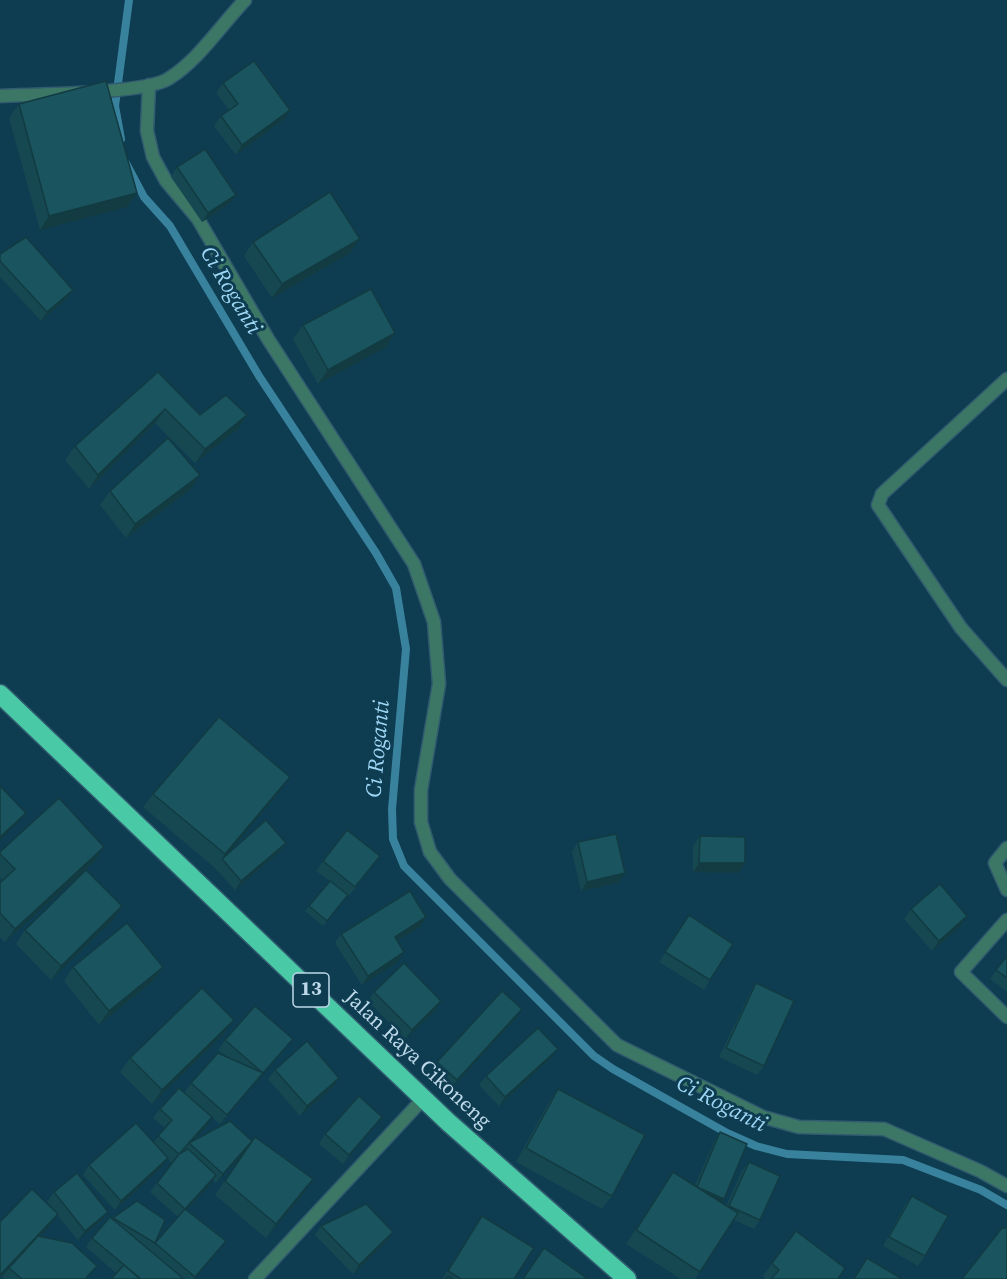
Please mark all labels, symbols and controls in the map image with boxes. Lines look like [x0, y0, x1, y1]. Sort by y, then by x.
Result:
water label: Ci Roganti [194, 242, 266, 340]
water label: Ci Roganti [362, 699, 396, 799]
road number: 13 [293, 973, 329, 1007]
street label: Jalan Raya Cikoneng [338, 985, 496, 1135]
water label: Ci Roganti [672, 1071, 770, 1139]

